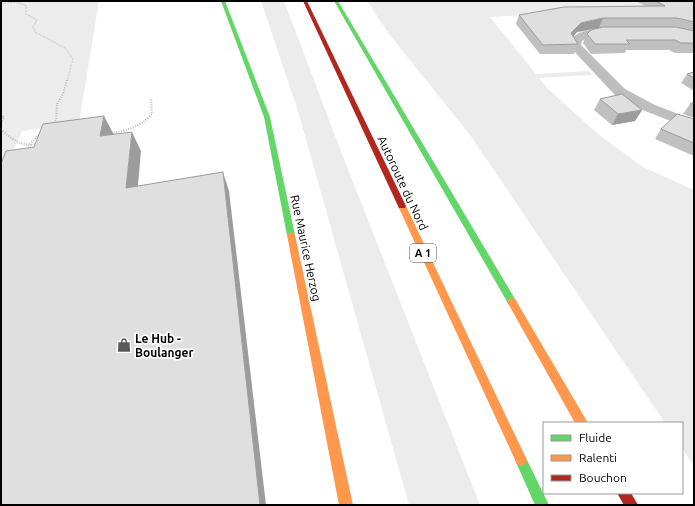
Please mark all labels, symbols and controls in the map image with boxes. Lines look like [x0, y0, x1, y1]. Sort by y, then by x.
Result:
street label: Autoroute du Nord [375, 134, 431, 232]
street label: Rue Maurice Herzog [288, 194, 324, 302]
road number: A 1 [410, 244, 436, 262]
place label: Le Hub - Boulanger [135, 332, 193, 359]
shop icon: Le Hub - Boulanger [116, 337, 132, 353]
legend [543, 422, 683, 494]
text: Fluide [579, 431, 612, 444]
text: Ralenti [579, 451, 617, 464]
text: Bouchon [579, 471, 627, 484]

